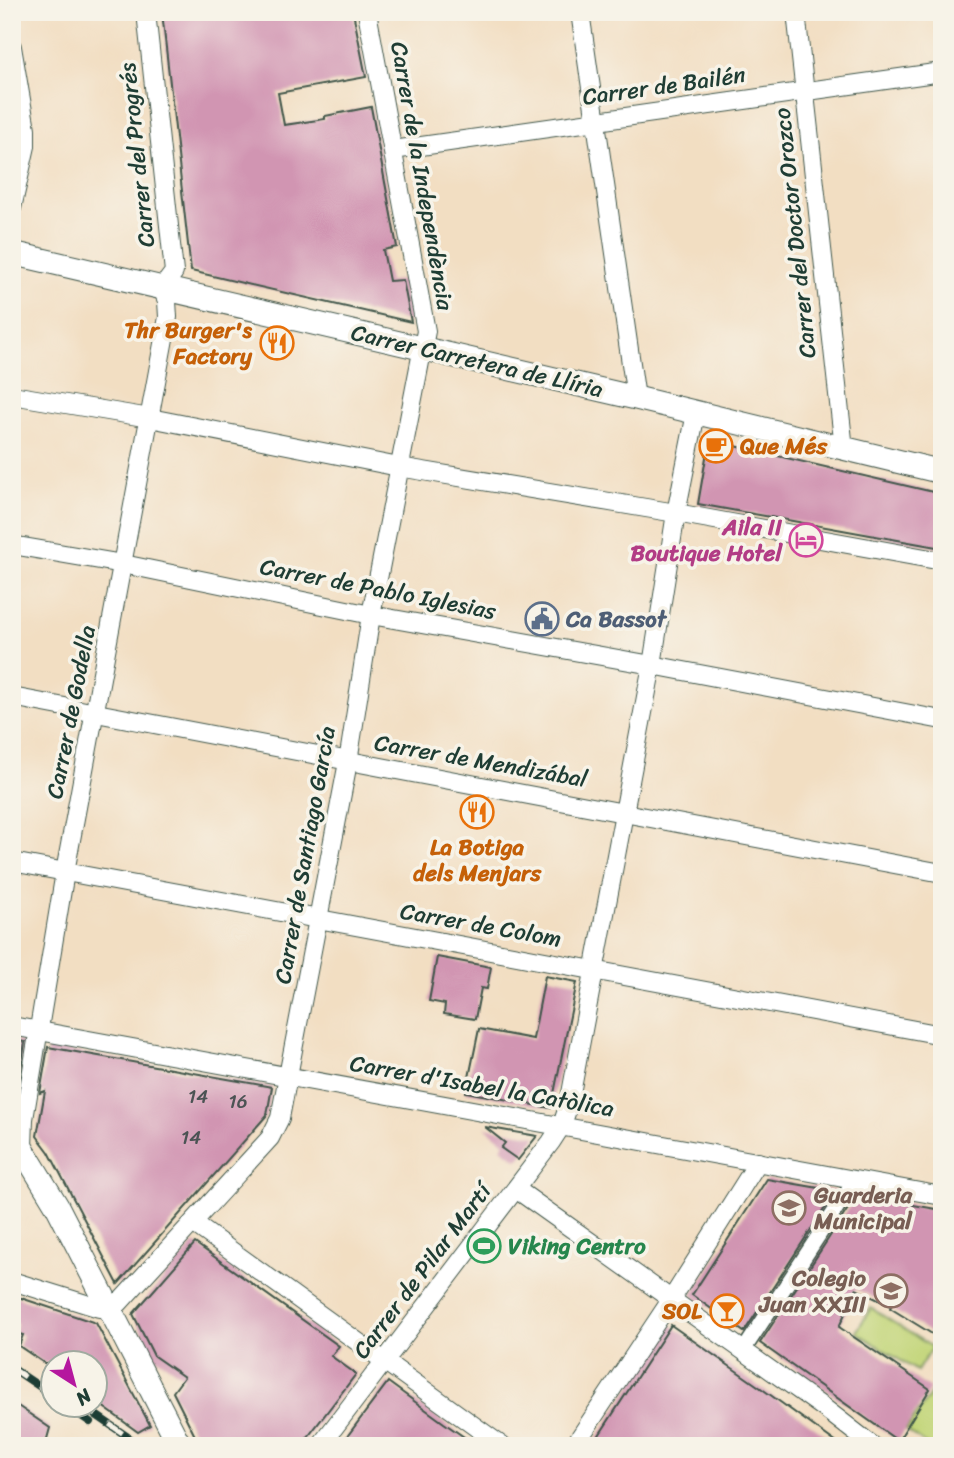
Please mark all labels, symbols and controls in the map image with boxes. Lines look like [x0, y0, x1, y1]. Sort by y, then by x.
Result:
street label: Carrer de la Independència [378, 38, 466, 314]
street label: Carrer de Bailén [580, 54, 749, 118]
street label: Carrer del Progrés [107, 60, 167, 249]
street label: Carrer del Doctor Orozco [761, 105, 829, 360]
place label: Thr Burger's Factory [124, 310, 253, 377]
street label: Carrer Carretera de Llíria [347, 312, 607, 410]
restaurant icon: Thr Burger's Factory [258, 324, 296, 362]
place label: Que Més [740, 426, 829, 467]
cafe icon: Que Més [697, 427, 735, 465]
place label: Aila II Boutique Hotel [630, 507, 783, 574]
hotel icon: Aila II Boutique Hotel [787, 521, 825, 559]
street label: Carrer de Pablo Iglesias [257, 546, 500, 632]
place label: Ca Bassot [565, 599, 668, 640]
public building icon: Ca Bassot [523, 600, 561, 638]
street label: Carrer de Godella [34, 621, 108, 802]
street label: Carrer de Mendizábal [371, 722, 591, 800]
street label: Carrer de Santiago García [262, 723, 348, 987]
restaurant icon: La Botiga dels Menjars [458, 793, 496, 831]
place label: La Botiga dels Menjars [413, 827, 542, 894]
street label: Carrer de Colom [397, 891, 565, 959]
street label: Carrer d'Isabel la Catòlica [347, 1043, 618, 1129]
house number: 14 [188, 1080, 208, 1113]
house number: 16 [229, 1085, 247, 1118]
house number: 14 [181, 1121, 201, 1154]
street label: Carrer de Pilar Martí [342, 1172, 504, 1368]
place label: Guarderia Municipal [813, 1175, 914, 1242]
school or university icon: Guarderia Municipal [770, 1189, 808, 1227]
place label: Viking Centro [508, 1226, 646, 1267]
sports icon: Viking Centro [465, 1227, 503, 1265]
place label: Colegio Juan XXIII [757, 1258, 867, 1325]
school or university icon: Colegio Juan XXIII [872, 1272, 910, 1310]
place label: SOL [661, 1291, 702, 1332]
bar icon: SOL [708, 1292, 746, 1330]
north arrow [38, 1350, 108, 1420]
text: N [68, 1380, 100, 1415]

